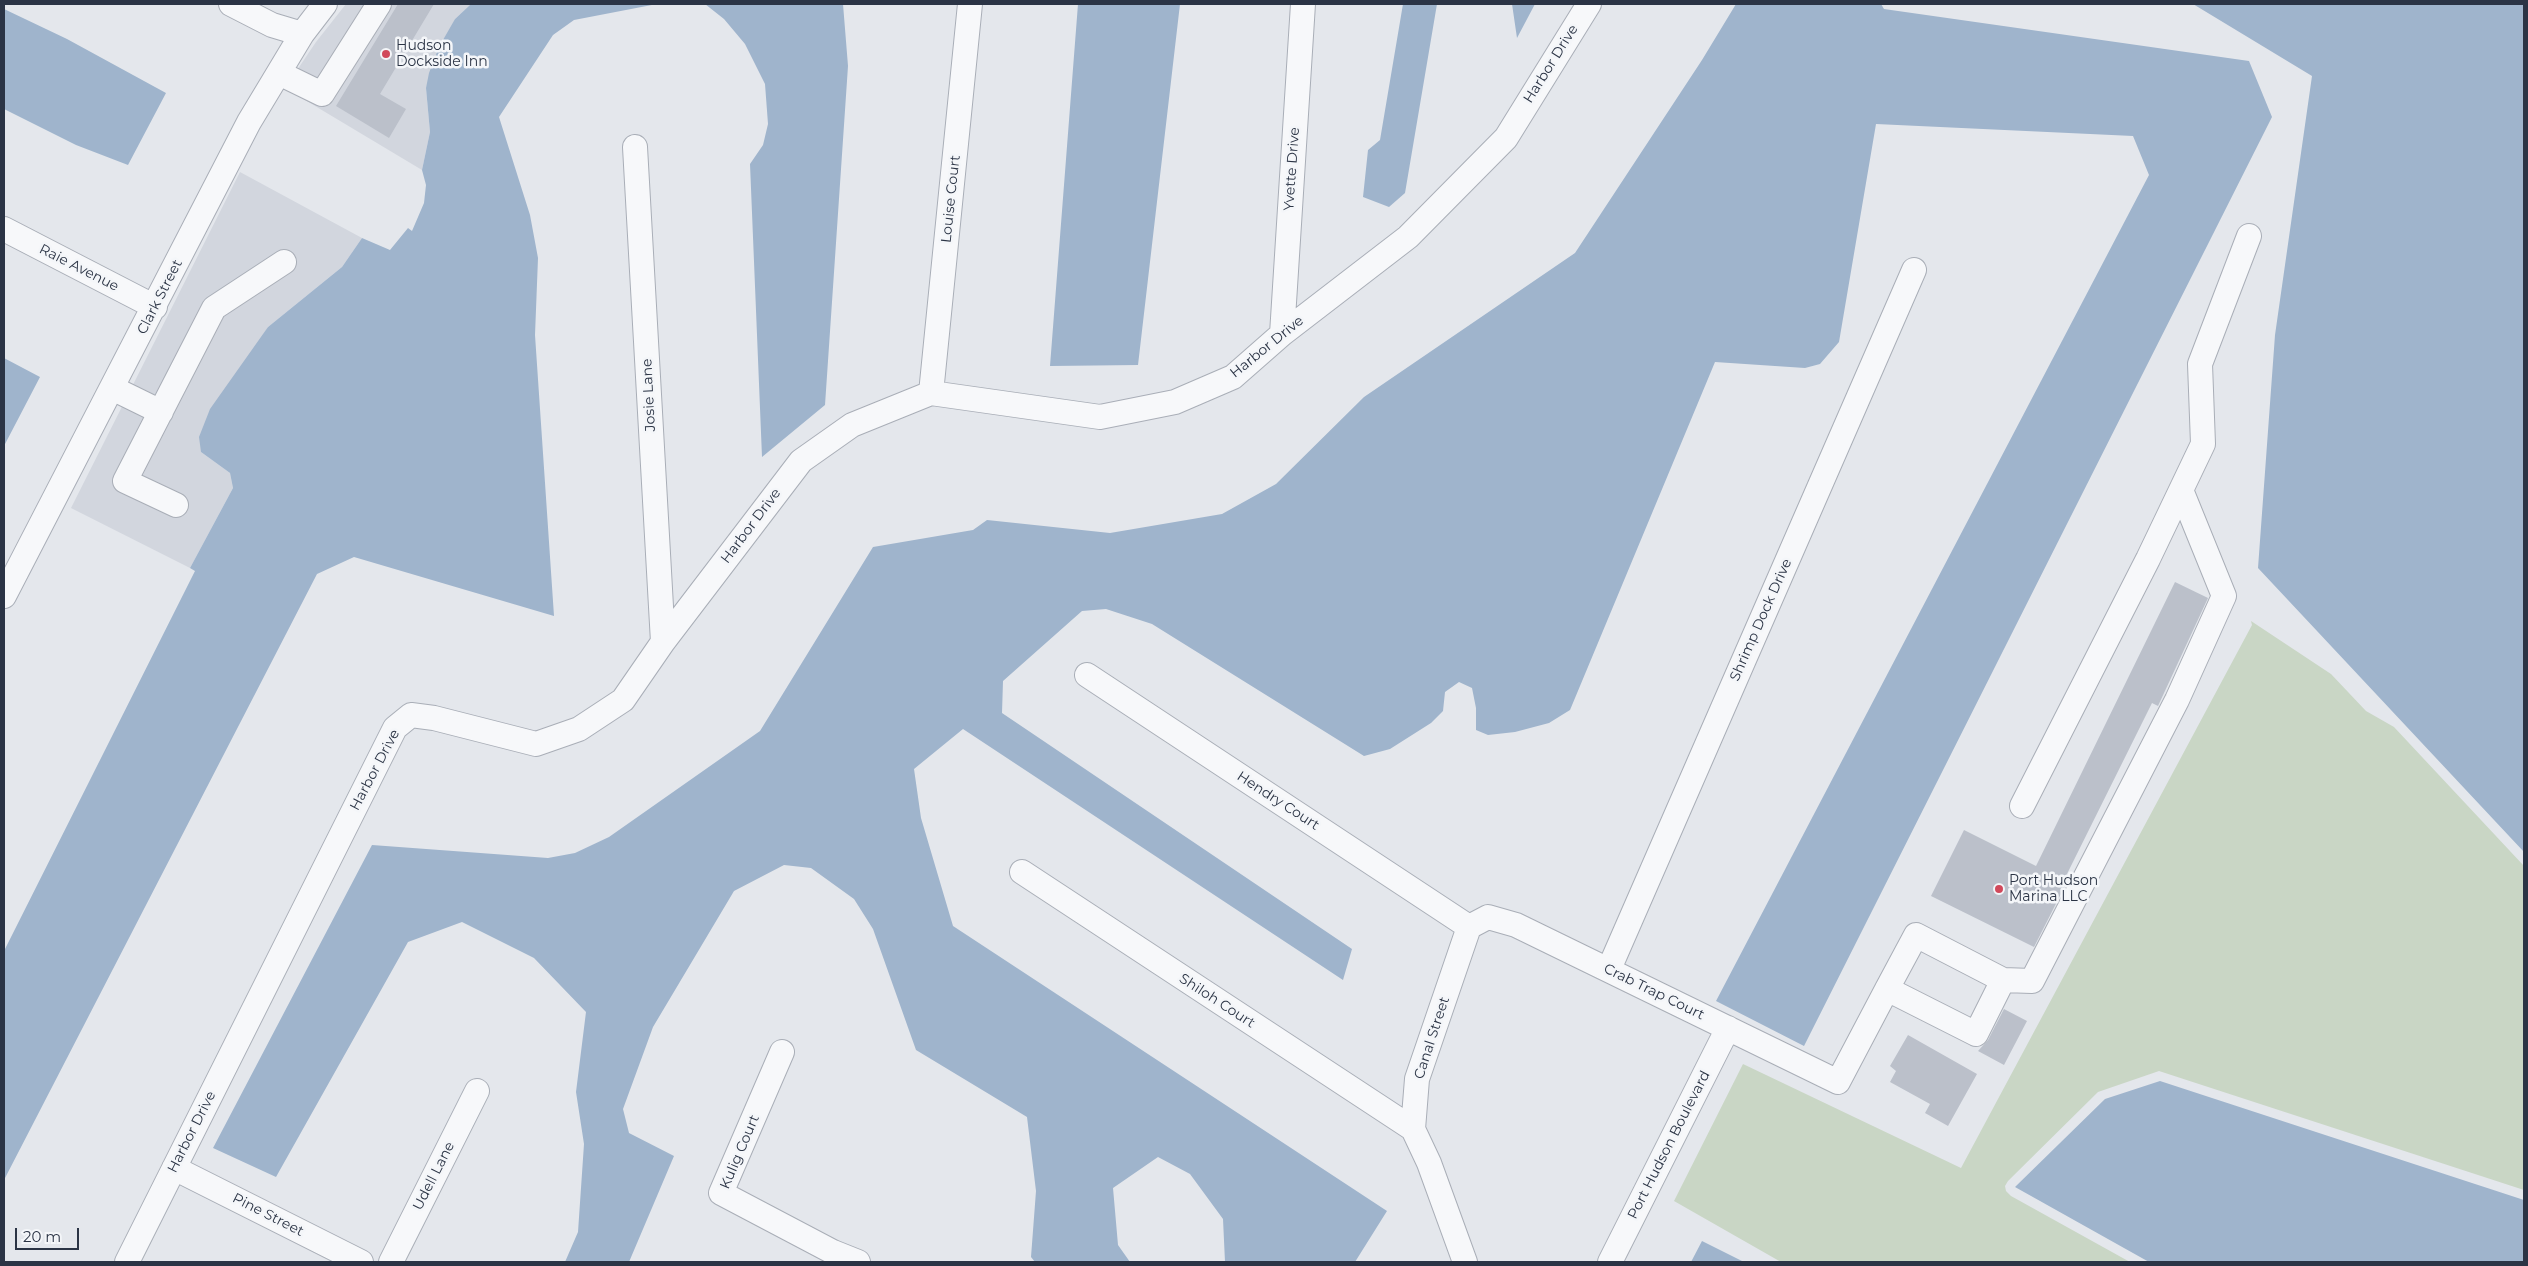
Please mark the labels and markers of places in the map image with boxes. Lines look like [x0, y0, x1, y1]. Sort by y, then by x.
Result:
place label: Hudson Dockside Inn [396, 38, 488, 70]
marker: Hudson Dockside Inn [380, 48, 392, 60]
place label: Port Hudson Marina LLC [2009, 873, 2098, 906]
marker: Port Hudson Marina LLC [1993, 883, 2005, 895]

